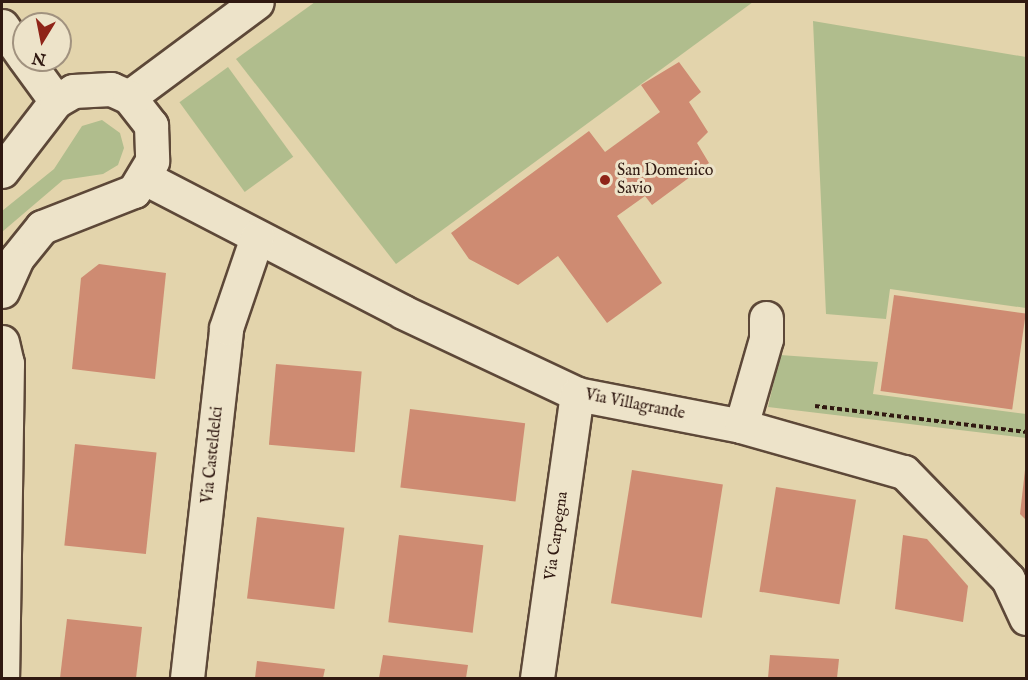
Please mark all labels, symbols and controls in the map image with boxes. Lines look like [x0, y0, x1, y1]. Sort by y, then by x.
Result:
north arrow [12, 12, 72, 72]
text: N [31, 47, 48, 69]
place label: San Domenico Savio [617, 161, 713, 199]
marker: San Domenico Savio [598, 173, 612, 187]
street label: Via Villagrande [583, 386, 687, 424]
street label: Via Casteldelci [198, 405, 228, 505]
street label: Via Carpegna [541, 490, 573, 582]

